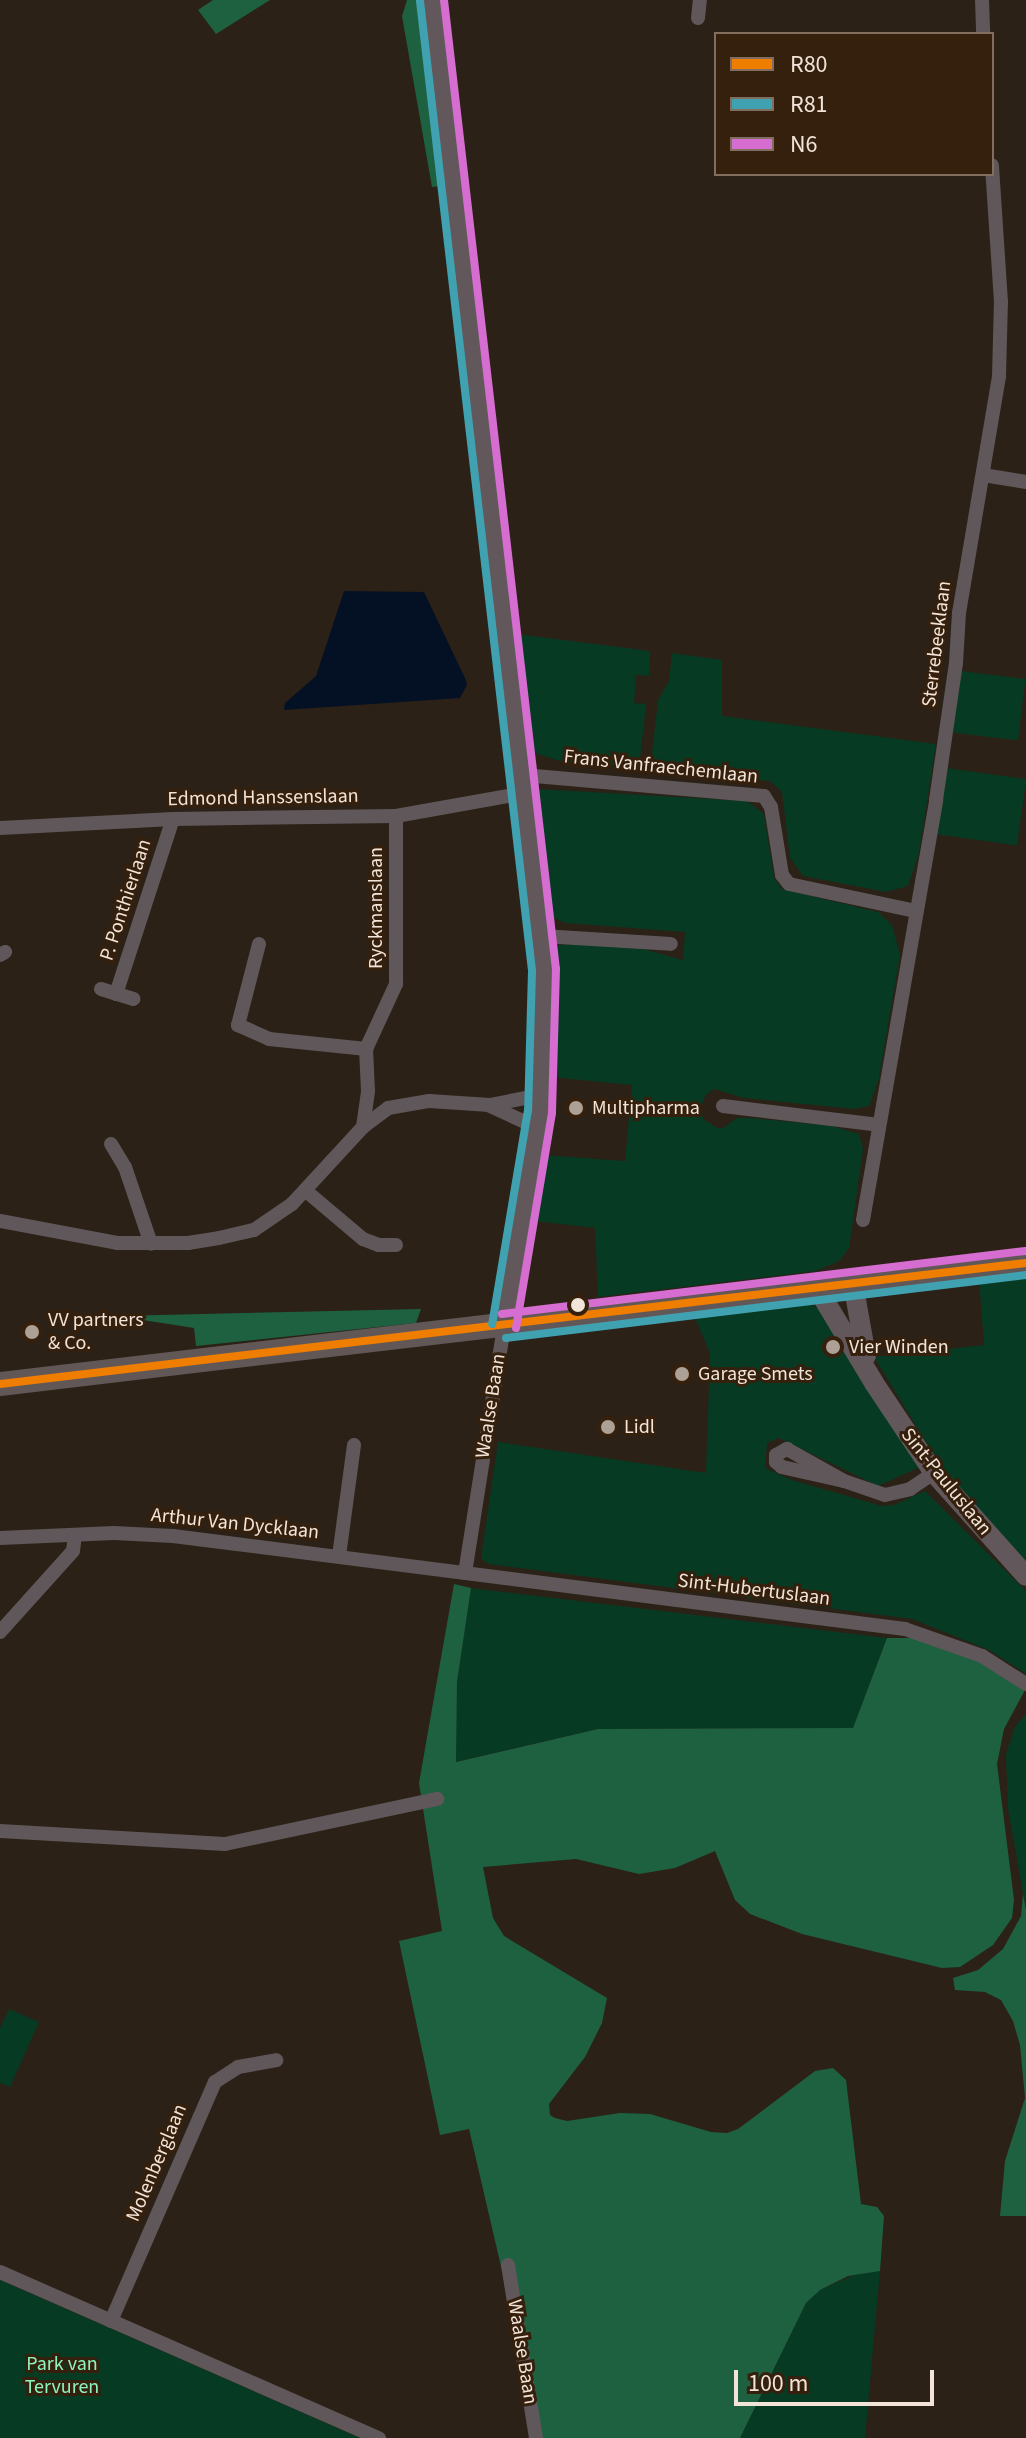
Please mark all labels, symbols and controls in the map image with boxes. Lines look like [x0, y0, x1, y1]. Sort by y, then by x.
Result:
legend [714, 32, 994, 176]
text: R80 [790, 47, 828, 82]
text: R81 [790, 87, 828, 122]
text: N6 [790, 127, 817, 162]
street label: Sterrebeeklaan [917, 579, 957, 709]
street label: Frans Vanfraechemlaan [563, 745, 759, 789]
street label: Edmond Hanssenslaan [167, 784, 359, 812]
street label: P. Ponthierlaan [95, 836, 157, 964]
street label: Ryckmanslaan [364, 847, 388, 969]
place label: Multipharma [592, 1096, 700, 1120]
marker: Multipharma [567, 1099, 585, 1117]
unlabelled marker [570, 1297, 586, 1313]
place label: VV partners & Co. [48, 1308, 144, 1355]
marker: VV partners & Co. [23, 1323, 41, 1341]
place label: Vier Winden [849, 1335, 949, 1359]
marker: Vier Winden [824, 1338, 842, 1356]
street label: Waalse Baan [471, 1352, 511, 1460]
place label: Garage Smets [698, 1362, 813, 1386]
marker: Garage Smets [673, 1365, 691, 1383]
place label: Lidl [624, 1415, 655, 1439]
marker: Lidl [599, 1418, 617, 1436]
street label: Sint-Pauluslaan [895, 1424, 997, 1540]
street label: Arthur Van Dycklaan [150, 1503, 320, 1545]
street label: Sint-Hubertuslaan [677, 1569, 831, 1611]
street label: Molenberglaan [121, 2101, 193, 2225]
street label: Waalse Baan [502, 2298, 542, 2406]
park label: Park van Tervuren [25, 2353, 99, 2400]
scale bar [738, 2354, 938, 2404]
text: 100 m [748, 2366, 808, 2401]

